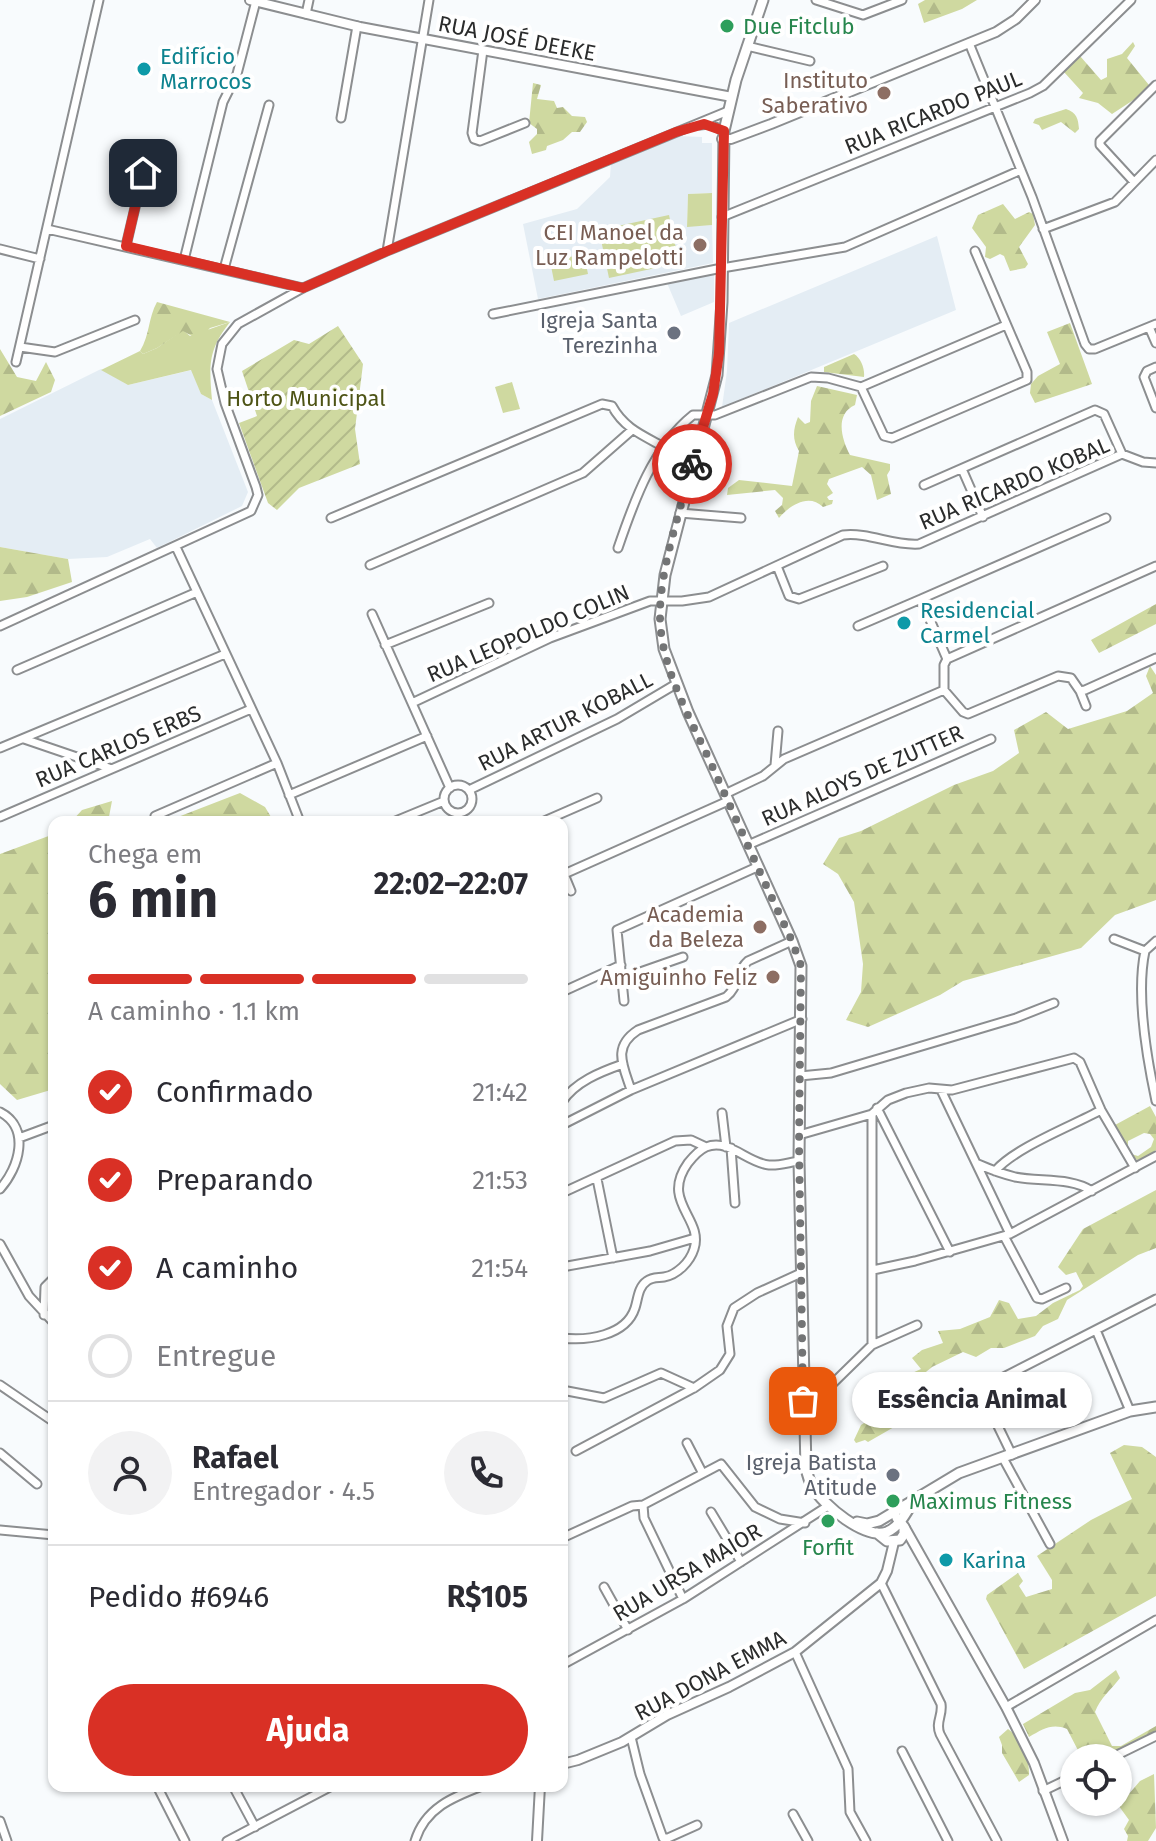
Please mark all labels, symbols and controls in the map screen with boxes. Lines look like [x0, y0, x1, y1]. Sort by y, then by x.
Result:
street label: RUA JOSÉ DEEKE [436, 10, 598, 67]
place label: Due Fitclub [743, 13, 854, 40]
marker: Due Fitclub [718, 17, 736, 35]
place label: Edifício Marrocos [160, 43, 251, 95]
marker: Edifício Marrocos [135, 60, 153, 78]
street label: RUA RICARDO PAUL [841, 65, 1026, 160]
place label: Instituto Saberativo [762, 67, 868, 119]
marker: Instituto Saberativo [875, 84, 893, 102]
pin [109, 139, 177, 207]
icon: home [121, 151, 165, 195]
place label: CEI Manoel da Luz Rampelotti [535, 219, 684, 271]
marker: CEI Manoel da Luz Rampelotti [691, 236, 709, 254]
place label: Igreja Santa Terezinha [540, 307, 658, 359]
marker: Igreja Santa Terezinha [665, 324, 683, 342]
park label: Horto Municipal [226, 385, 386, 412]
courier [652, 424, 732, 504]
street label: RUA RICARDO KOBAL [915, 431, 1113, 536]
icon: bike [670, 442, 714, 486]
street label: RUA LEOPOLDO COLIN [423, 579, 634, 688]
place label: Residencial Carmel [920, 597, 1034, 649]
marker: Residencial Carmel [895, 614, 913, 632]
street label: RUA ARTUR KOBALL [473, 666, 657, 777]
street label: RUA CARLOS ERBS [31, 699, 205, 794]
street label: RUA ALOYS DE ZUTTER [757, 719, 967, 832]
text: Chega em [88, 839, 202, 870]
text: 22:02–22:07 [374, 866, 528, 902]
text: 6 min [88, 868, 218, 931]
place label: Academia da Beleza [647, 901, 744, 953]
marker: Academia da Beleza [751, 918, 769, 936]
place label: Amiguinho Feliz [600, 964, 757, 991]
marker: Amiguinho Feliz [764, 968, 782, 986]
text: A caminho · 1.1 km [88, 996, 300, 1027]
icon: check [88, 1070, 132, 1114]
text: Confirmado [156, 1074, 314, 1110]
text: 21:42 [472, 1077, 528, 1108]
icon: check [88, 1158, 132, 1202]
text: Preparando [156, 1162, 314, 1198]
text: 21:53 [472, 1165, 528, 1196]
icon: check [88, 1246, 132, 1290]
text: A caminho [156, 1250, 298, 1286]
text: 21:54 [471, 1253, 528, 1284]
text: Entregue [156, 1338, 276, 1374]
pin [769, 1367, 837, 1435]
callout: Essência Animal [851, 1373, 1091, 1429]
icon: bag [781, 1379, 825, 1423]
text: Essência Animal [877, 1384, 1067, 1415]
button: person [88, 1431, 172, 1515]
button: phone [444, 1431, 528, 1515]
text: Rafael [192, 1440, 279, 1476]
place label: Igreja Batista Atitude [746, 1449, 877, 1501]
marker: Igreja Batista Atitude [884, 1466, 902, 1484]
text: Entregador · 4.5 [192, 1476, 375, 1507]
place label: Maximus Fitness [909, 1488, 1072, 1515]
marker: Maximus Fitness [884, 1492, 902, 1510]
marker: Forfit [819, 1512, 837, 1530]
street label: RUA URSA MAIOR [608, 1517, 767, 1627]
place label: Forfit [802, 1534, 854, 1561]
place label: Karina [962, 1547, 1026, 1574]
marker: Karina [937, 1551, 955, 1569]
text: Pedido #6946 [88, 1579, 269, 1615]
text: R$105 [447, 1579, 528, 1615]
street label: RUA DONA EMMA [630, 1624, 791, 1727]
button: Ajuda [88, 1684, 528, 1776]
map controls [1060, 1744, 1132, 1816]
button: locate [1060, 1744, 1132, 1816]

